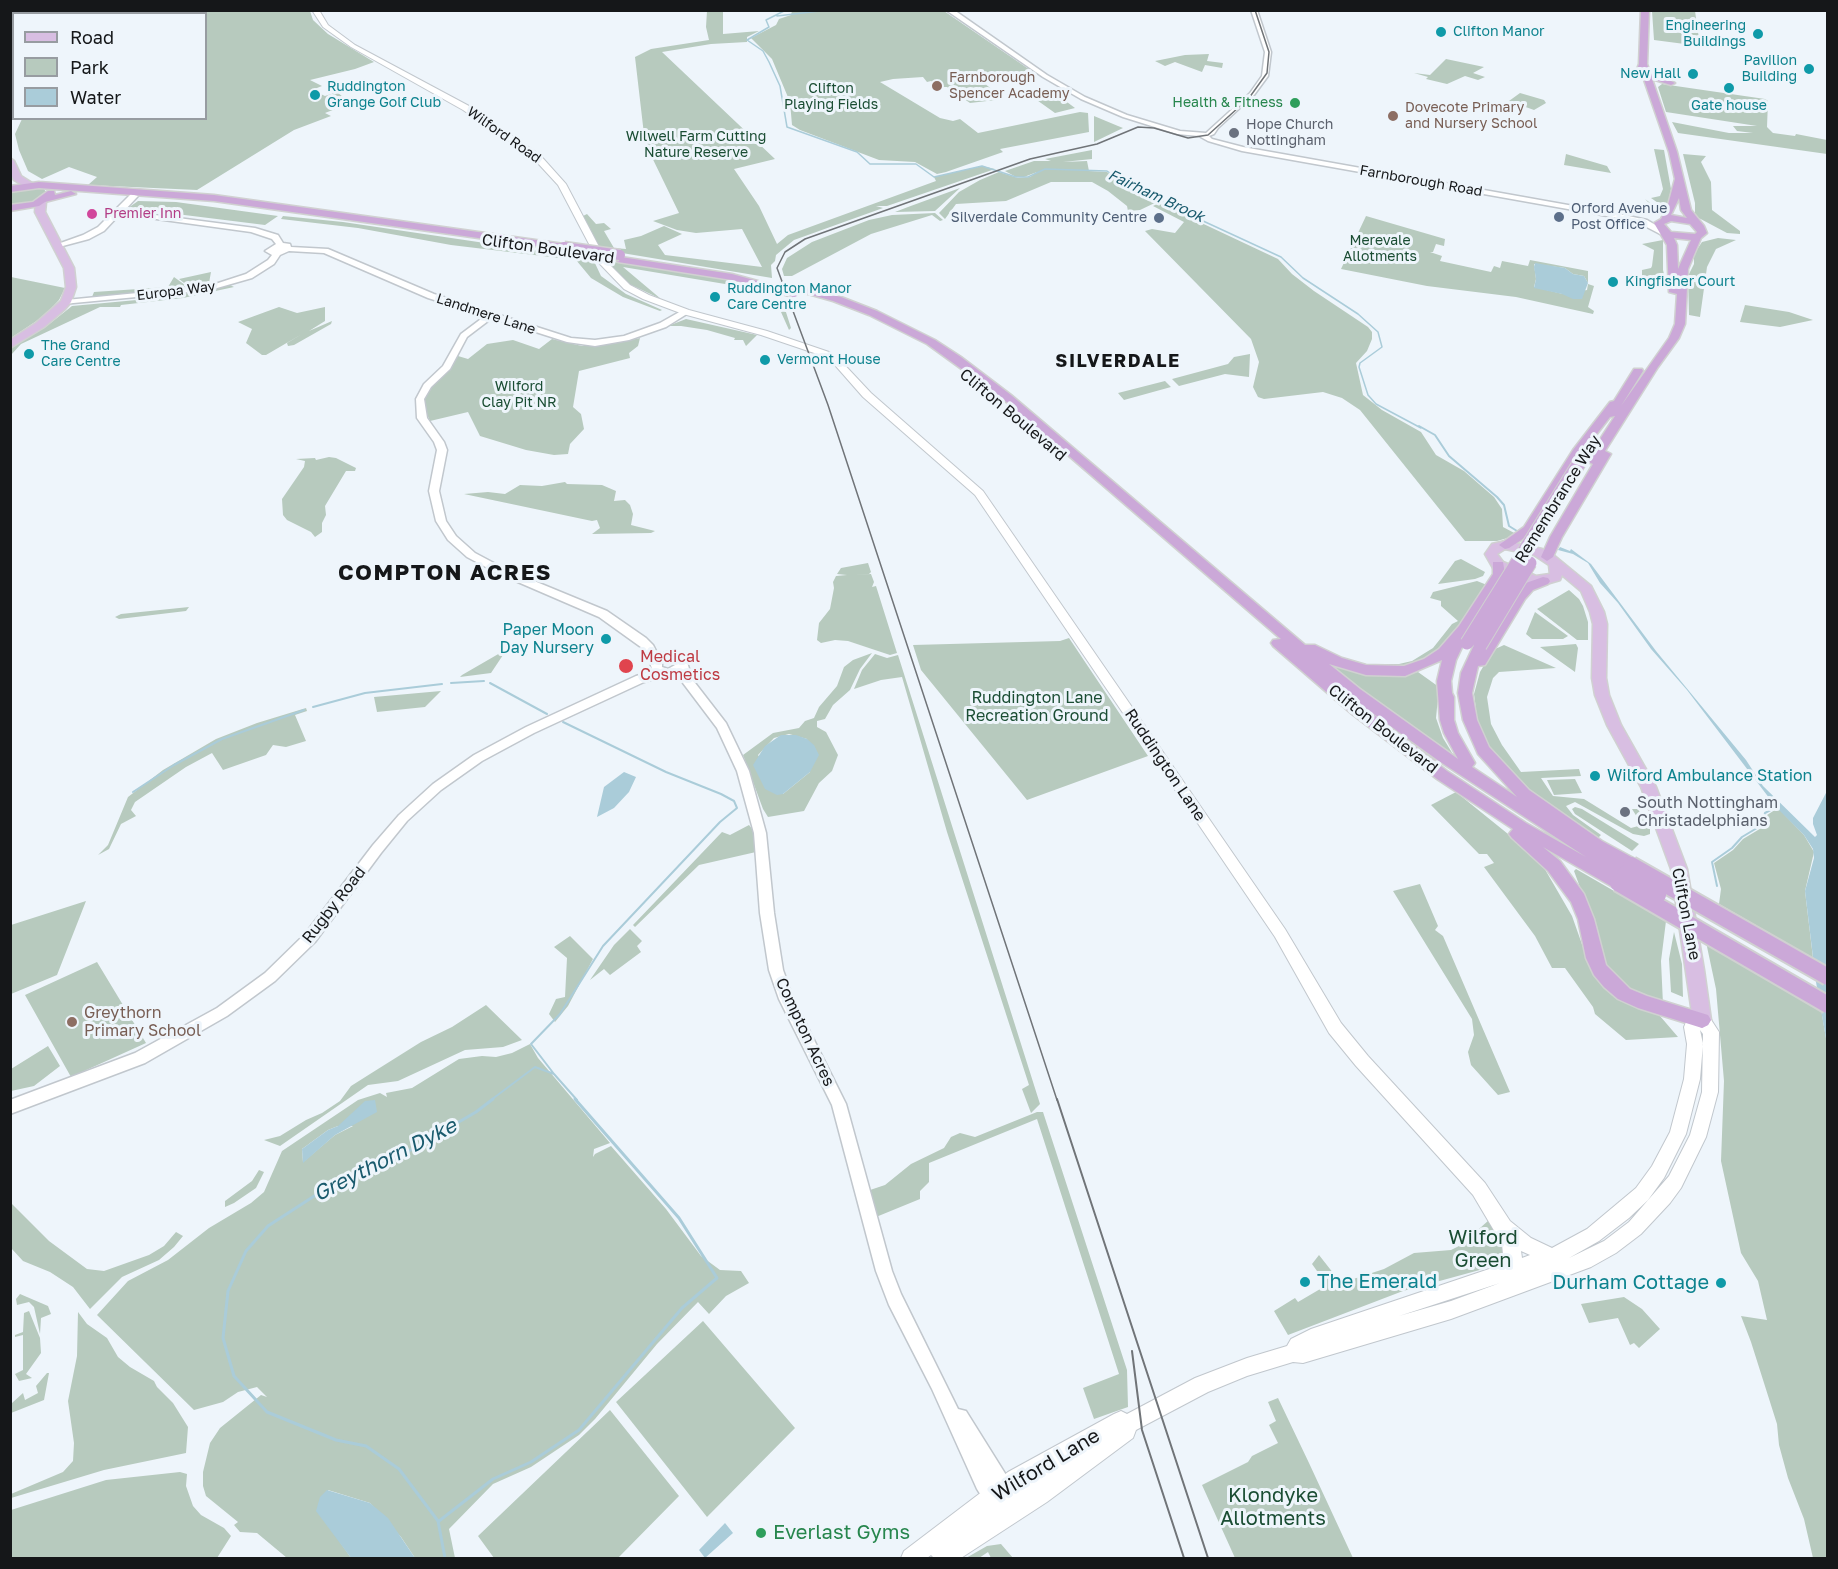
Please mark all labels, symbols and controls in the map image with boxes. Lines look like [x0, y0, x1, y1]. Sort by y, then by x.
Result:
legend [12, 12, 207, 120]
place label: Engineering Buildings [1665, 18, 1746, 50]
place label: Clifton Manor [1453, 24, 1545, 40]
marker: Clifton Manor [1434, 25, 1448, 39]
text: Road [70, 26, 114, 48]
marker: Engineering Buildings [1751, 27, 1765, 41]
place label: Pavilion Building [1741, 53, 1797, 86]
text: Park [70, 56, 109, 78]
marker: Pavilion Building [1802, 62, 1816, 76]
place label: New Hall [1620, 66, 1681, 82]
marker: New Hall [1686, 67, 1700, 81]
place label: Farnborough Spencer Academy [949, 70, 1069, 102]
place label: Ruddington Grange Golf Club [327, 79, 441, 112]
marker: Farnborough Spencer Academy [930, 79, 944, 93]
park label: Clifton Playing Fields [784, 81, 878, 114]
marker: Gate house [1722, 81, 1736, 95]
text: Water [70, 86, 121, 108]
marker: Ruddington Grange Golf Club [308, 88, 322, 102]
place label: Health & Fitness [1172, 95, 1283, 111]
marker: Health & Fitness [1288, 96, 1302, 110]
place label: Gate house [1691, 98, 1767, 114]
place label: Dovecote Primary and Nursery School [1405, 100, 1537, 132]
street label: Wilford Road [464, 103, 544, 167]
marker: Dovecote Primary and Nursery School [1386, 109, 1400, 123]
place label: Hope Church Nottingham [1246, 117, 1333, 150]
marker: Hope Church Nottingham [1227, 126, 1241, 140]
park label: Wilwell Farm Cutting Nature Reserve [626, 129, 766, 162]
street label: Farnborough Road [1358, 162, 1484, 200]
water label: Fairham Brook [1105, 166, 1207, 226]
place label: Orford Avenue Post Office [1571, 201, 1667, 234]
place label: Premier Inn [104, 206, 181, 222]
marker: Premier Inn [85, 207, 99, 221]
place label: Silverdale Community Centre [951, 210, 1147, 226]
marker: Orford Avenue Post Office [1552, 210, 1566, 224]
marker: Silverdale Community Centre [1152, 211, 1166, 225]
street label: Clifton Boulevard [481, 230, 615, 268]
park label: Merevale Allotments [1343, 233, 1417, 266]
place label: Kingfisher Court [1625, 274, 1735, 290]
marker: Kingfisher Court [1606, 275, 1620, 289]
street label: Europa Way [136, 278, 216, 304]
place label: Ruddington Manor Care Centre [727, 281, 851, 314]
street label: Landmere Lane [434, 290, 538, 338]
marker: Ruddington Manor Care Centre [708, 290, 722, 304]
place label: The Grand Care Centre [41, 338, 121, 370]
marker: The Grand Care Centre [22, 347, 36, 361]
district label: SILVERDALE [1055, 350, 1181, 372]
place label: Vermont House [777, 352, 881, 368]
marker: Vermont House [758, 353, 772, 367]
street label: Clifton Boulevard [956, 365, 1070, 465]
park label: Wilford Clay Pit NR [481, 379, 557, 412]
street label: Remembrance Way [1511, 432, 1605, 566]
district label: COMPTON ACRES [338, 560, 552, 586]
place label: Paper Moon Day Nursery [500, 620, 594, 658]
marker: Paper Moon Day Nursery [599, 632, 613, 646]
place label: Medical Cosmetics [640, 647, 720, 685]
marker: Medical Cosmetics [617, 657, 635, 675]
street label: Clifton Boulevard [1324, 680, 1442, 778]
park label: Ruddington Lane Recreation Ground [965, 688, 1109, 726]
street label: Ruddington Lane [1120, 705, 1210, 825]
place label: Wilford Ambulance Station [1607, 766, 1812, 786]
marker: Wilford Ambulance Station [1588, 769, 1602, 783]
place label: South Nottingham Christadelphians [1637, 793, 1778, 831]
marker: South Nottingham Christadelphians [1618, 805, 1632, 819]
street label: Rugby Road [298, 863, 370, 947]
street label: Clifton Lane [1668, 866, 1704, 962]
street label: Compton Acres [771, 975, 839, 1089]
place label: Greythorn Primary School [84, 1003, 201, 1041]
marker: Greythorn Primary School [65, 1015, 79, 1029]
water label: Greythorn Dyke [309, 1113, 461, 1207]
park label: Wilford Green [1448, 1226, 1518, 1273]
place label: The Emerald [1317, 1270, 1437, 1294]
place label: Durham Cottage [1552, 1271, 1709, 1295]
marker: The Emerald [1298, 1275, 1312, 1289]
marker: Durham Cottage [1714, 1276, 1728, 1290]
street label: Wilford Lane [988, 1423, 1104, 1507]
park label: Klondyke Allotments [1220, 1484, 1326, 1531]
place label: Everlast Gyms [773, 1521, 910, 1545]
marker: Everlast Gyms [754, 1526, 768, 1540]

